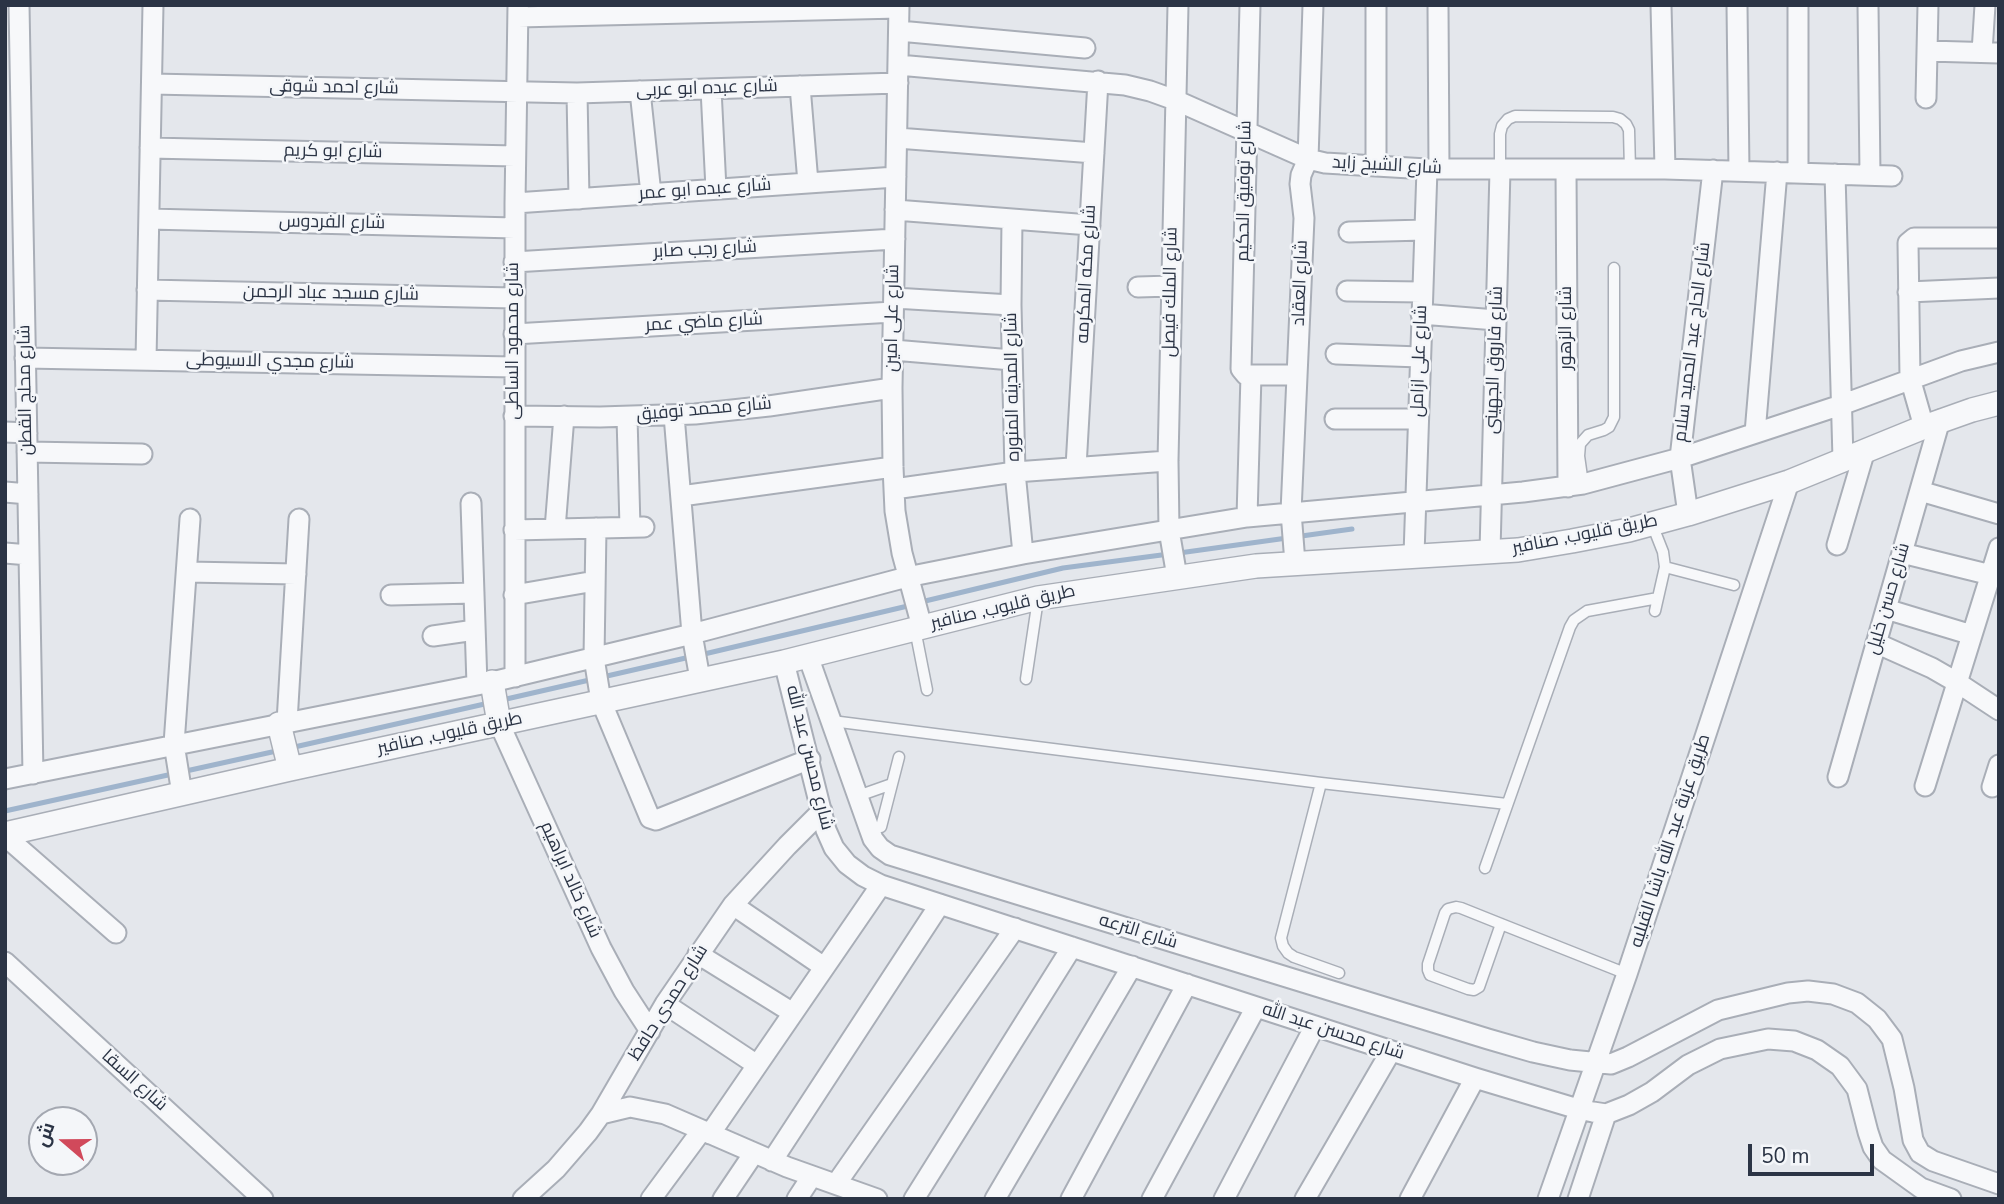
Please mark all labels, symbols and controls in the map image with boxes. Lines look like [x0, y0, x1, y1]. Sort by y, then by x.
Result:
street label: شارع احمد شوقى [269, 76, 399, 100]
street label: شارع عبده ابو عربى [636, 76, 778, 102]
street label: شارع توفيق الحكيم [1233, 120, 1257, 262]
street label: شارع ابو كريم [283, 140, 383, 164]
street label: شارع الشيخ زايد [1332, 152, 1442, 180]
street label: شارع عبده ابو عمر [638, 175, 772, 205]
street label: شارع مكه المكرمه [1073, 204, 1101, 344]
street label: شارع الفردوس [279, 211, 385, 235]
street label: شارع الملك فيصل [1159, 227, 1183, 357]
street label: شارع رجب صابر [653, 236, 757, 264]
street label: شارع العقاد [1289, 240, 1313, 326]
street label: شارع الحاج عبد الحميد سلام [1670, 241, 1716, 443]
street label: شارع محمود الساطى [503, 262, 525, 420]
street label: شارع على امين [881, 264, 905, 372]
street label: شارع مسجد عباد الرحمن [243, 282, 419, 306]
street label: شارع فاروق الجهينى [1482, 286, 1508, 434]
street label: شارع الزهور [1556, 286, 1578, 370]
street label: شارع على ازامل [1407, 305, 1433, 417]
street label: شارع ماضي عمر [645, 309, 763, 337]
street label: شارع المدينه المنوره [1001, 312, 1025, 462]
street label: شارع محلج القطن [14, 324, 38, 456]
street label: شارع مجدي الاسيوطى [186, 350, 354, 374]
street label: شارع محمد توفيق [635, 393, 773, 427]
street label: طريق قليوب, صنافير [1510, 510, 1660, 560]
street label: شارع حسن خليل [1863, 541, 1915, 657]
street label: طريق قليوب, صنافير [929, 581, 1077, 635]
street label: شارع محسن عبد الله [781, 683, 837, 833]
street label: طريق قليوب, صنافير [375, 708, 525, 760]
street label: طريق عزبة عبد الله باشا القبليه [1626, 732, 1716, 950]
street label: شارع خالد ابراهيم [535, 818, 605, 942]
street label: شارع الترعه [1096, 910, 1180, 954]
street label: شارع حمدى حافظ [625, 941, 713, 1065]
street label: شارع محسن عبد الله [1259, 999, 1407, 1065]
street label: شارع السقا [96, 1046, 172, 1116]
north arrow [28, 1106, 98, 1176]
text: ش [29, 1119, 62, 1150]
scale bar [1752, 1130, 1878, 1174]
text: 50 m [1761, 1142, 1810, 1170]

